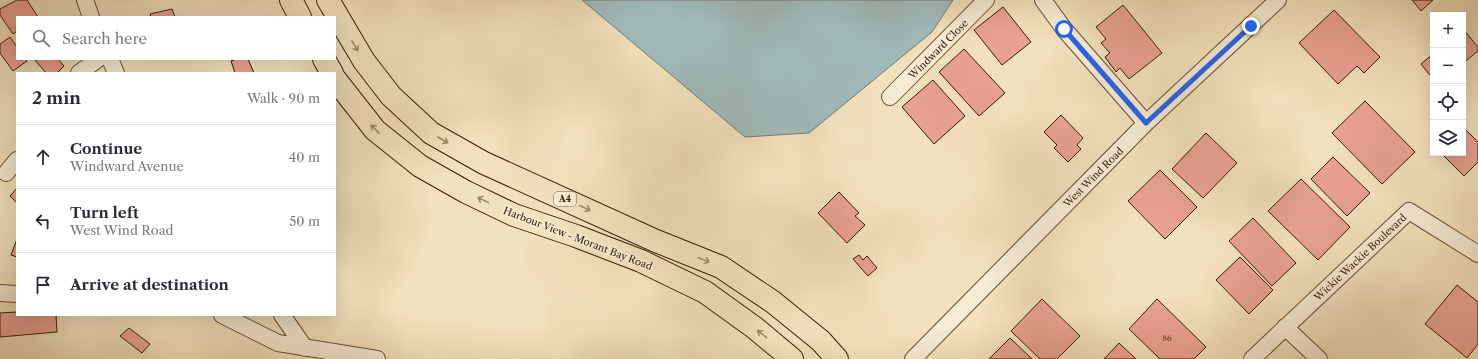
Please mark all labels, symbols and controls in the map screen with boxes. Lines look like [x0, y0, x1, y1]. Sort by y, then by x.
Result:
map controls [1430, 12, 1466, 156]
button: + [1430, 12, 1466, 48]
search box [16, 16, 336, 60]
street label: Windward Close [905, 17, 971, 83]
route end [1242, 17, 1260, 35]
route start [1055, 20, 1073, 38]
icon: search [30, 27, 52, 49]
text: Search here [62, 29, 147, 48]
one-way arrow [351, 40, 359, 52]
button: − [1430, 48, 1466, 84]
button: locate [1430, 84, 1466, 120]
text: 2 min [32, 88, 81, 108]
text: Walk · 90 m [247, 90, 320, 106]
button: layers [1430, 120, 1466, 156]
one-way arrow [370, 124, 380, 134]
one-way arrow [437, 136, 449, 144]
text: Continue [70, 139, 142, 158]
street label: West Wind Road [1060, 145, 1126, 211]
icon: ahead [32, 146, 54, 168]
text: 40 m [289, 149, 320, 165]
text: Windward Avenue [70, 158, 184, 174]
road number: A4 [554, 192, 576, 206]
one-way arrow [477, 196, 489, 203]
text: Turn left [70, 203, 139, 222]
street label: Harbour View - Morant Bay Road [501, 204, 654, 273]
one-way arrow [579, 205, 591, 212]
icon: left [32, 210, 54, 232]
street label: Wickie Wackie Boulevard [1311, 211, 1409, 304]
text: 50 m [289, 213, 320, 229]
text: West Wind Road [70, 222, 173, 238]
one-way arrow [698, 257, 710, 264]
icon: arrive [32, 274, 54, 296]
text: Arrive at destination [70, 275, 229, 294]
one-way arrow [757, 330, 768, 339]
house number: 86 [1162, 333, 1172, 343]

